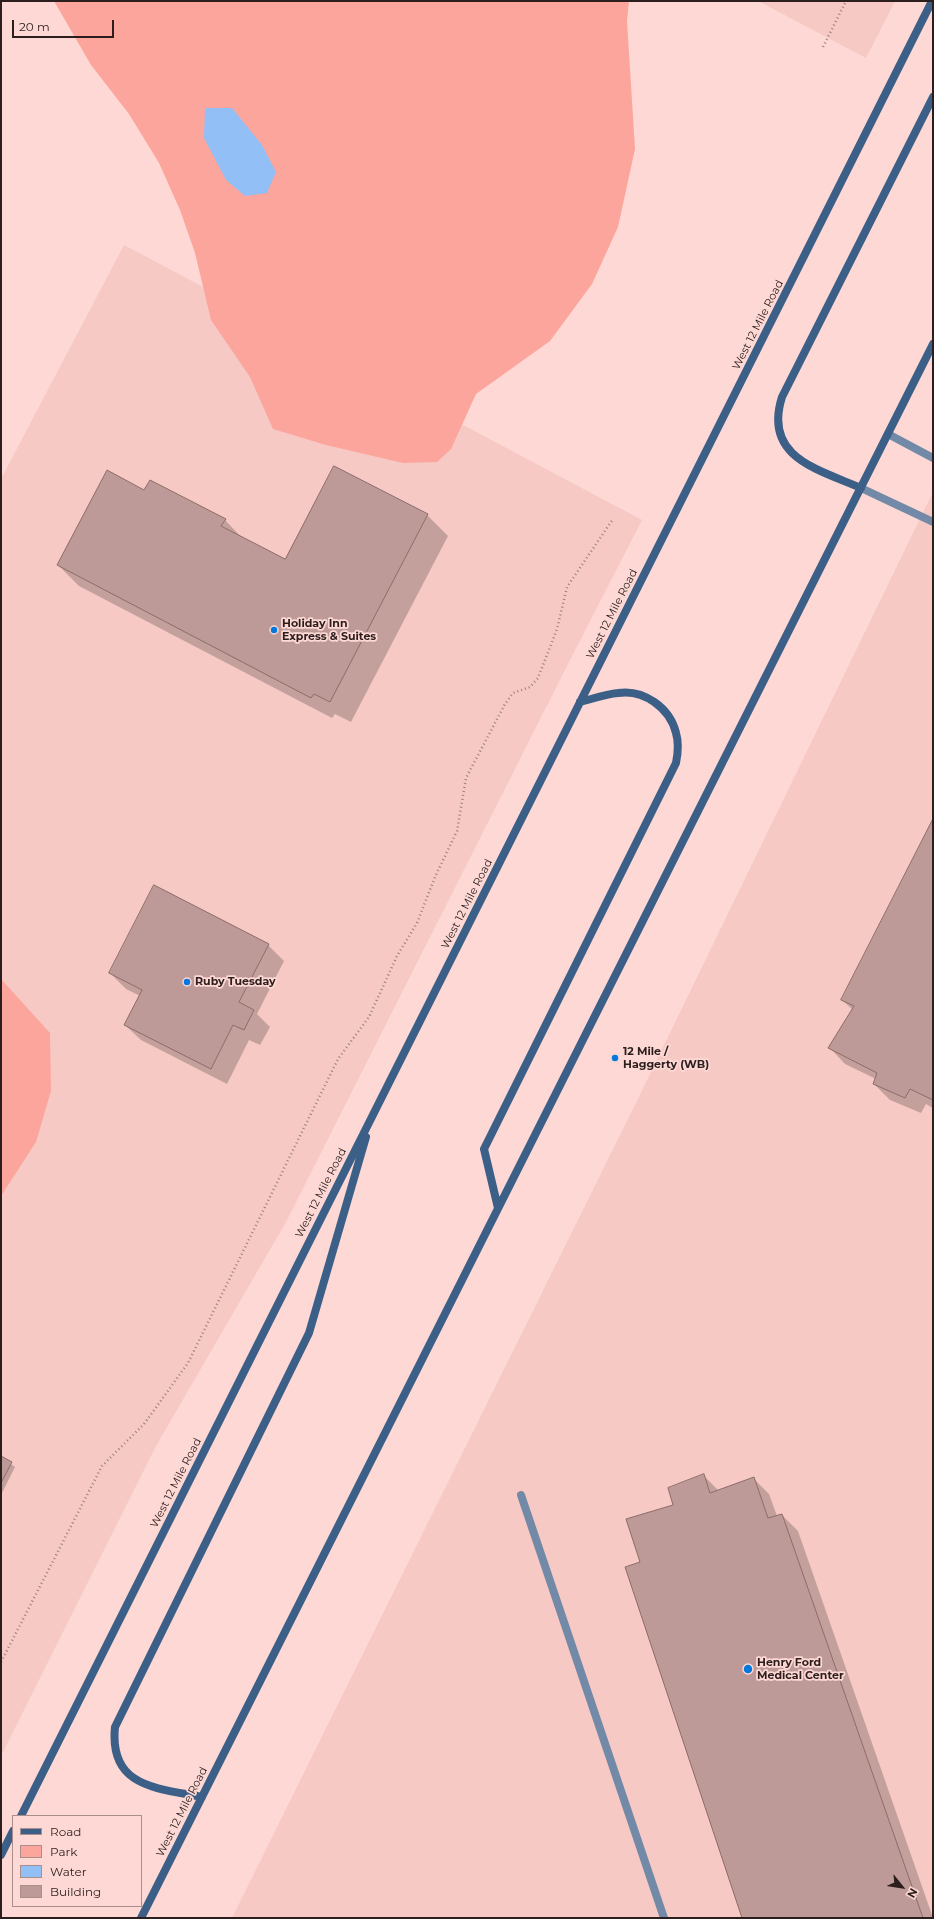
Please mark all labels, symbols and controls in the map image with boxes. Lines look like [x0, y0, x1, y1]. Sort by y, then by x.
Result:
scale bar [14, 12, 116, 38]
text: 20 m [19, 19, 50, 34]
street label: West 12 Mile Road [730, 278, 786, 372]
street label: West 12 Mile Road [584, 567, 640, 661]
place label: Holiday Inn Express & Suites [282, 617, 376, 643]
marker: Holiday Inn Express & Suites [269, 625, 279, 635]
street label: West 12 Mile Road [439, 857, 495, 951]
place label: Ruby Tuesday [195, 975, 276, 989]
marker: Ruby Tuesday [182, 977, 192, 987]
place label: 12 Mile / Haggerty (WB) [623, 1045, 709, 1071]
marker: 12 Mile / Haggerty (WB) [610, 1053, 620, 1063]
street label: West 12 Mile Road [293, 1146, 349, 1240]
street label: West 12 Mile Road [148, 1436, 204, 1530]
place label: Henry Ford Medical Center [757, 1656, 844, 1682]
marker: Henry Ford Medical Center [742, 1663, 754, 1675]
street label: West 12 Mile Road [154, 1765, 210, 1859]
legend [12, 1815, 142, 1907]
text: Road [50, 1824, 81, 1839]
text: Park [50, 1844, 77, 1859]
text: Water [50, 1864, 86, 1879]
north arrow [882, 1867, 922, 1907]
text: Building [50, 1884, 101, 1899]
text: N [904, 1886, 921, 1900]

